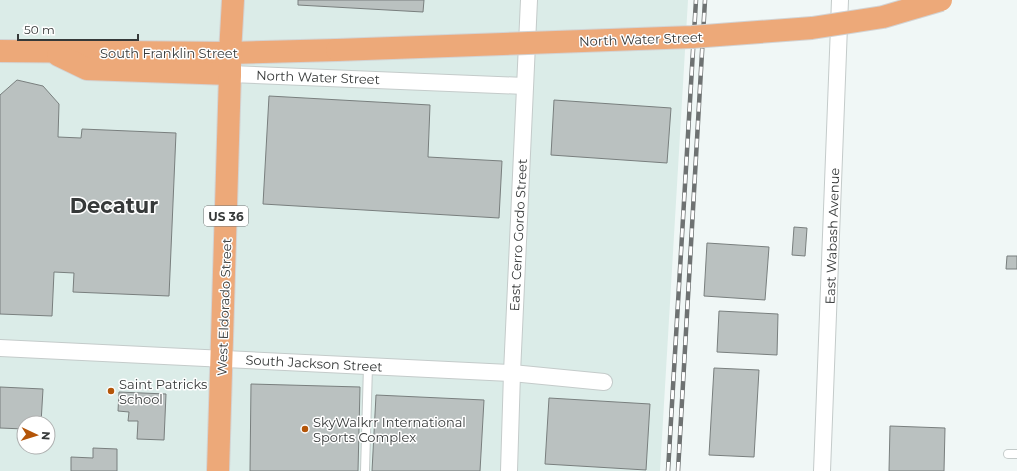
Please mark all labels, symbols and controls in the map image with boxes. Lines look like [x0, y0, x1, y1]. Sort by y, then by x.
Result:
scale bar [18, 16, 138, 42]
text: 50 m [24, 22, 55, 37]
street label: North Water Street [579, 29, 703, 49]
street label: South Franklin Street [100, 45, 238, 61]
street label: North Water Street [256, 67, 380, 87]
street label: East Cerro Gordo Street [506, 158, 530, 312]
street label: East Wabash Avenue [822, 167, 842, 305]
district label: Decatur [70, 193, 158, 218]
road number: US 36 [204, 206, 248, 226]
street label: West Eldorado Street [214, 238, 234, 376]
street label: South Jackson Street [245, 351, 383, 375]
place label: Saint Patricks School [119, 376, 207, 407]
marker: Saint Patricks School [106, 386, 116, 396]
place label: SkyWalkrr International Sports Complex [313, 414, 466, 445]
north arrow [16, 415, 56, 455]
marker: SkyWalkrr International Sports Complex [300, 424, 310, 434]
text: N [39, 431, 53, 441]

